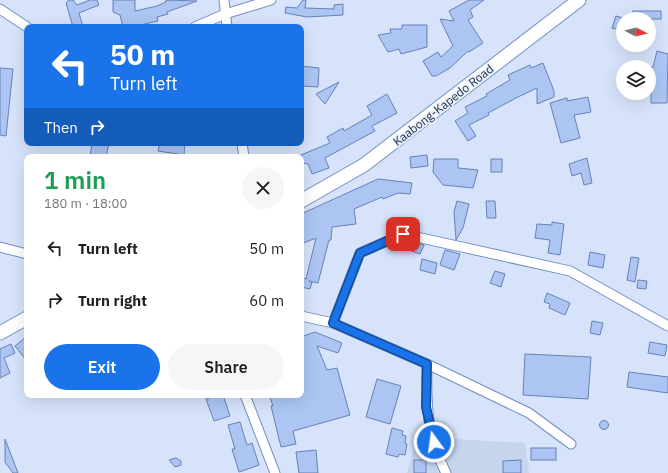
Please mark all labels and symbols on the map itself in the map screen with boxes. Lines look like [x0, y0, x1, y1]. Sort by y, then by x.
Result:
north arrow [616, 12, 656, 52]
street label: Kaabong-Kapedo Road [390, 61, 496, 149]
pin [386, 217, 420, 251]
position arrow [413, 421, 455, 463]

